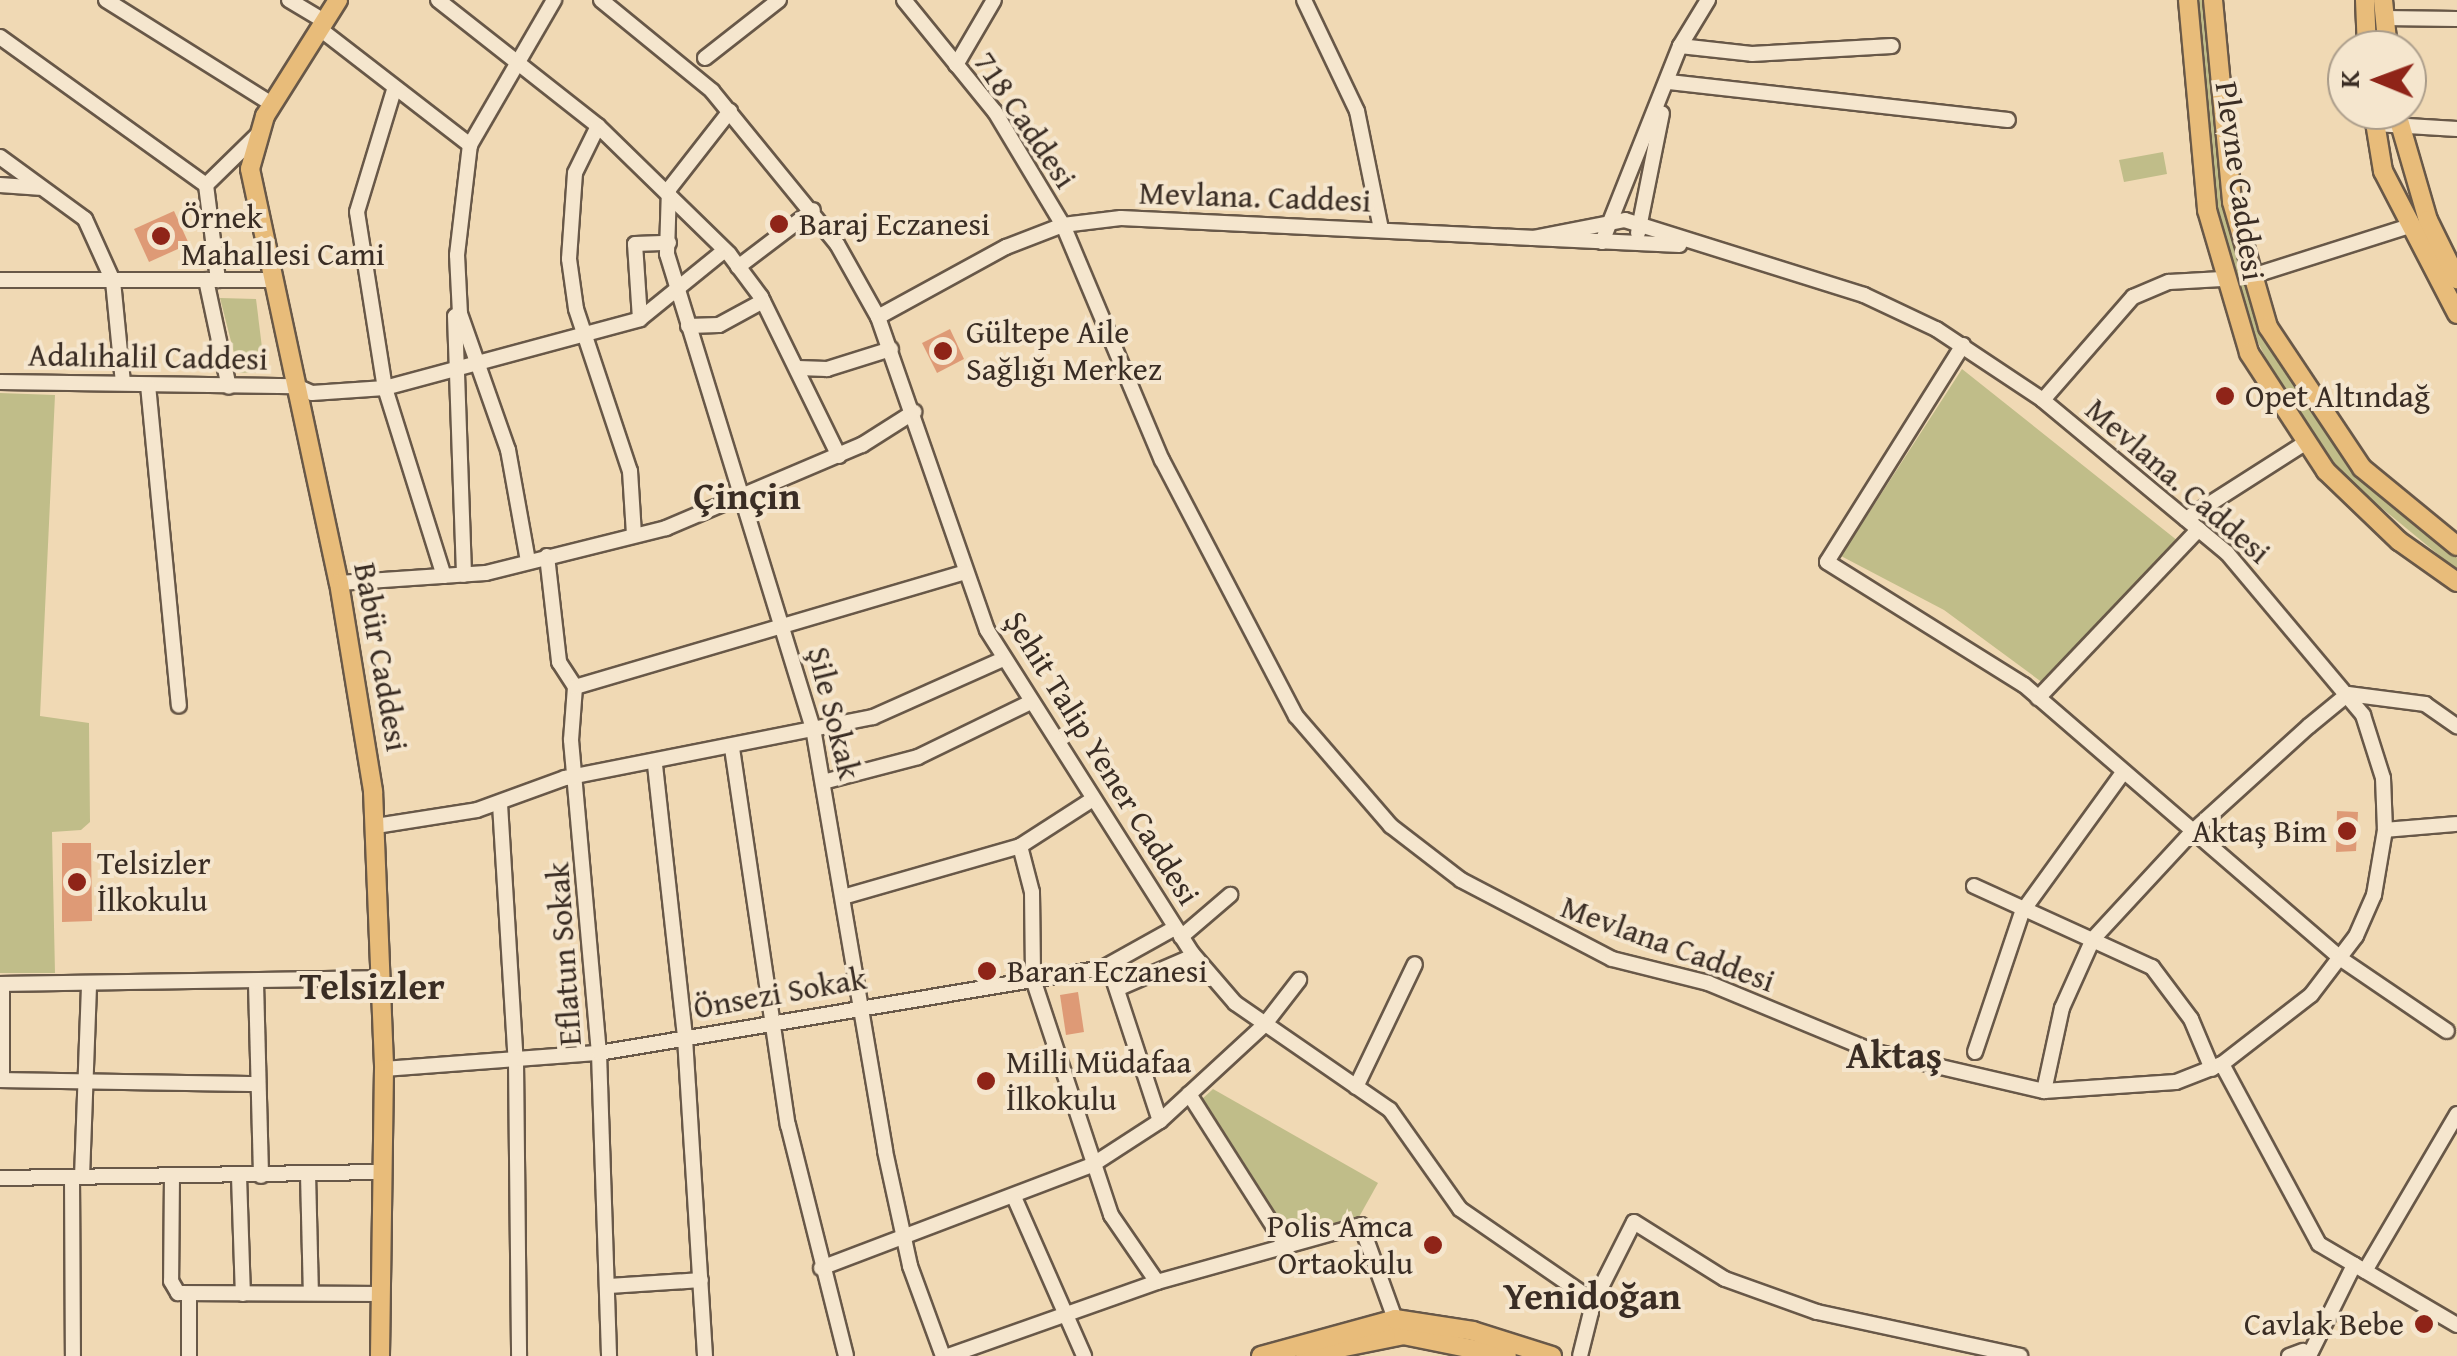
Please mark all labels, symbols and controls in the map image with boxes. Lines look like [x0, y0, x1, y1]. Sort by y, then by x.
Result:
north arrow [2327, 30, 2427, 130]
street label: 718 Caddesi [965, 44, 1085, 196]
text: K [2328, 70, 2369, 89]
street label: Plevne Caddesi [2207, 79, 2273, 283]
street label: Mevlana. Caddesi [1138, 174, 1372, 220]
place label: Örnek Mahallesi Cami [181, 199, 385, 274]
place label: Baraj Eczanesi [799, 205, 990, 243]
marker: Baraj Eczanesi [768, 213, 790, 235]
marker: Örnek Mahallesi Cami [150, 225, 172, 247]
place label: Gültepe Aile Sağlığı Merkez [966, 314, 1162, 389]
street label: Adalıhalil Caddesi [28, 336, 268, 378]
marker: Gültepe Aile Sağlığı Merkez [930, 338, 956, 364]
place label: Opet Altındağ [2245, 377, 2430, 415]
marker: Opet Altındağ [2214, 385, 2236, 407]
street label: Mevlana. Caddesi [2078, 390, 2278, 572]
district label: Çinçin [693, 473, 801, 519]
street label: Babür Caddesi [346, 560, 416, 754]
street label: Şehit Talip Yener Caddesi [996, 604, 1208, 912]
street label: Şile Sokak [799, 643, 869, 783]
place label: Aktaş Bim [2192, 812, 2327, 850]
marker: Aktaş Bim [2336, 820, 2358, 842]
place label: Telsizler İlkokulu [97, 845, 211, 920]
street label: Eflatun Sokak [538, 861, 590, 1047]
marker: Telsizler İlkokulu [66, 871, 88, 893]
street label: Mevlana Caddesi [1556, 888, 1780, 1000]
place label: Baran Eczanesi [1007, 952, 1207, 990]
street label: Önsezi Sokak [691, 959, 869, 1027]
marker: Baran Eczanesi [976, 960, 998, 982]
district label: Telsizler [299, 963, 445, 1009]
district label: Aktaş [1846, 1032, 1942, 1078]
place label: Milli Müdafaa İlkokulu [1006, 1044, 1191, 1119]
marker: Milli Müdafaa İlkokulu [975, 1070, 997, 1092]
place label: Polis Amca Ortaokulu [1267, 1208, 1413, 1283]
marker: Polis Amca Ortaokulu [1422, 1234, 1444, 1256]
district label: Yenidoğan [1503, 1273, 1681, 1319]
place label: Cavlak Bebe [2244, 1305, 2404, 1343]
marker: Cavlak Bebe [2413, 1313, 2435, 1335]

